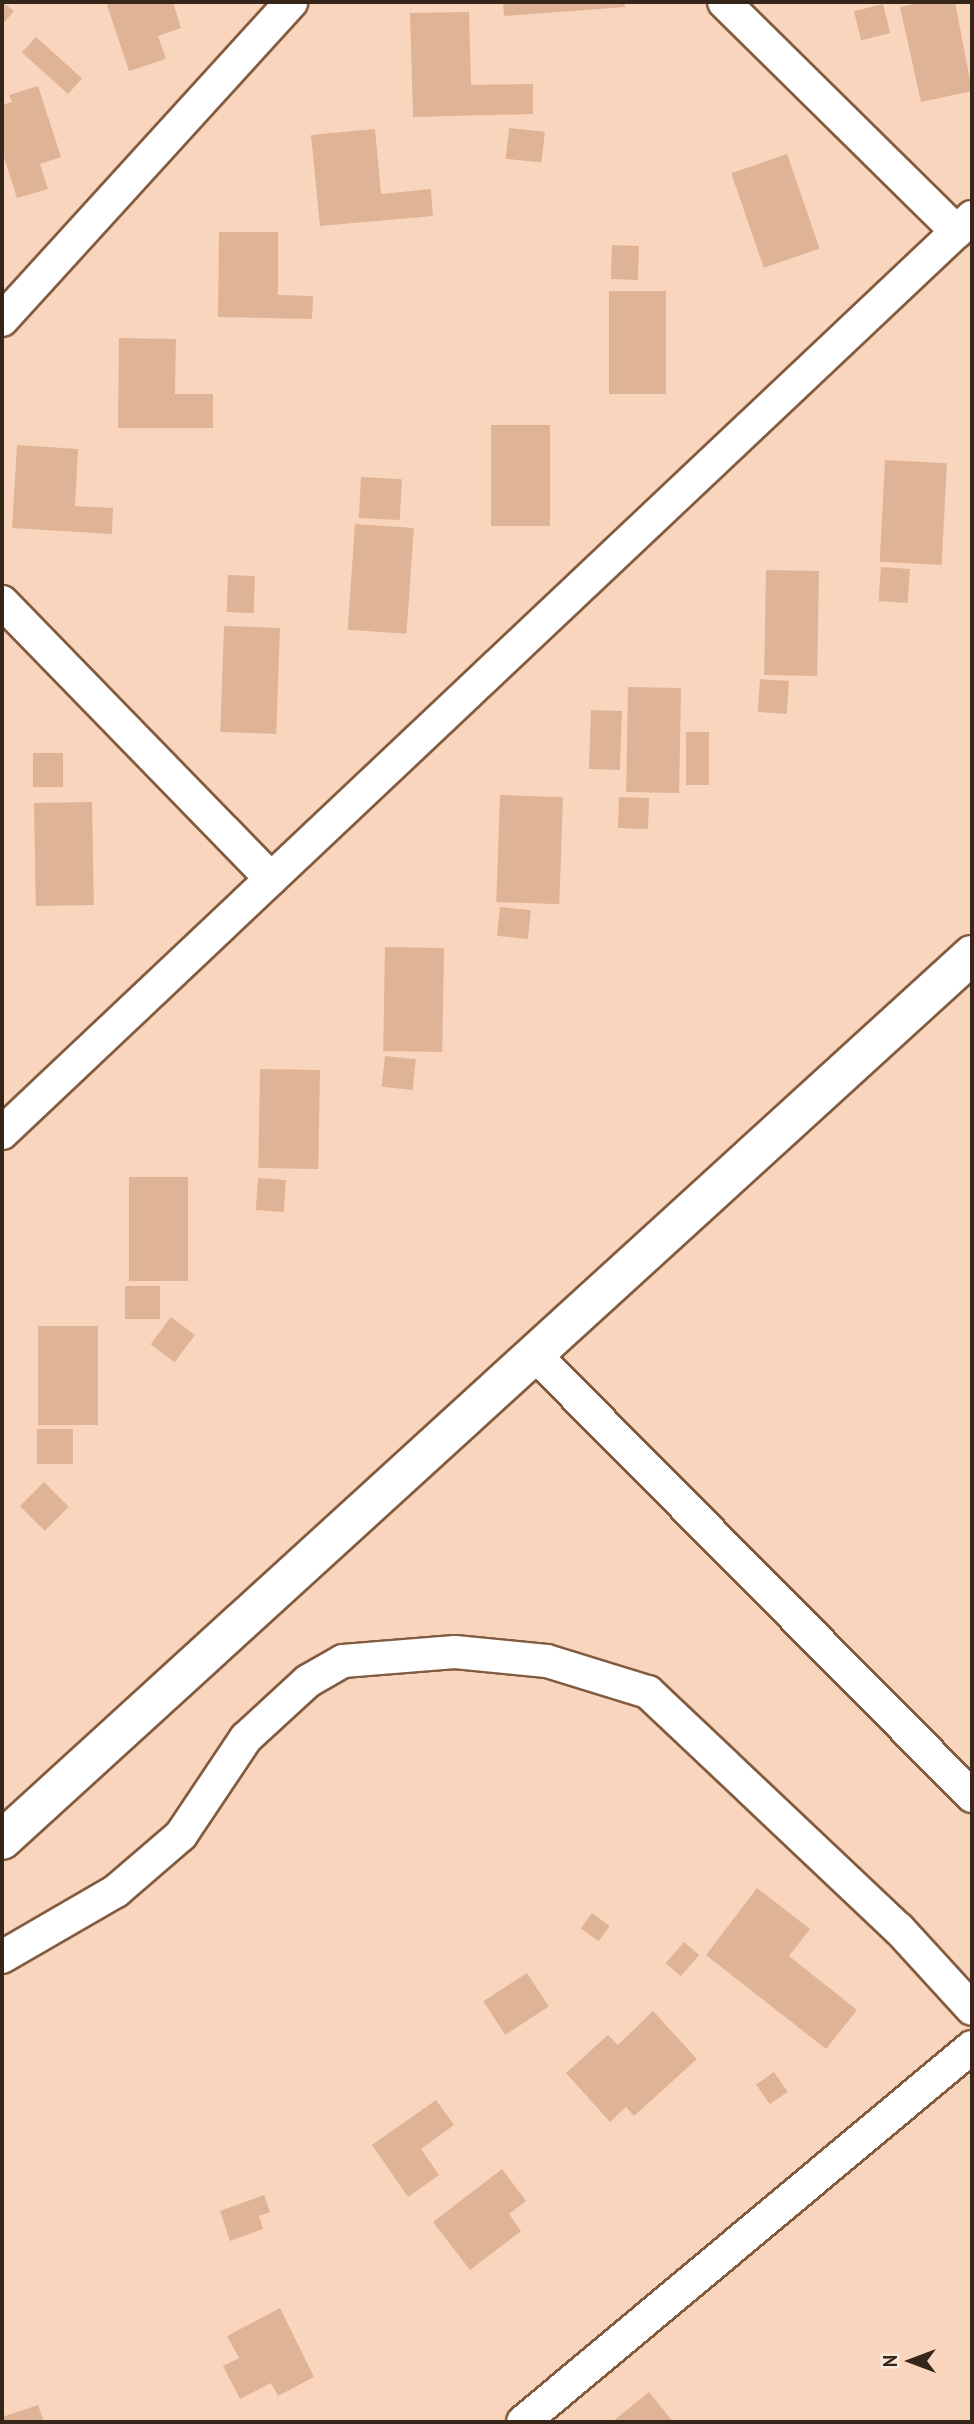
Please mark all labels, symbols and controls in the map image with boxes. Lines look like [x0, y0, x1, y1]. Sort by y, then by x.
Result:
north arrow [876, 2326, 946, 2396]
text: N [878, 2355, 902, 2367]

